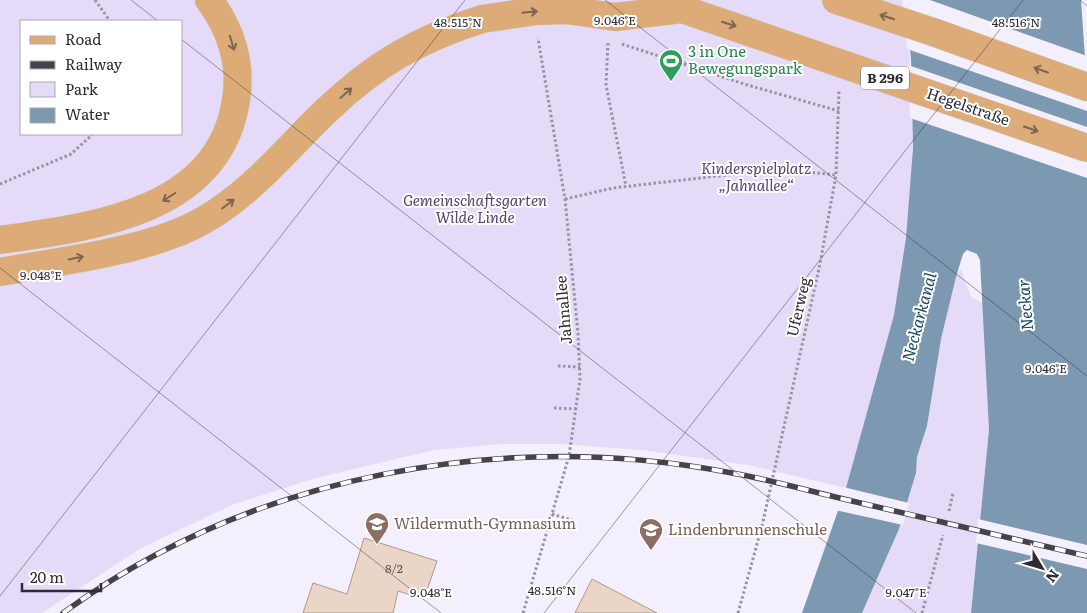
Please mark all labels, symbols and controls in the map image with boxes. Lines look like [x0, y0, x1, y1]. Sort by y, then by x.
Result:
one-way arrow [522, 7, 538, 17]
text: 9.046°E [594, 11, 636, 29]
one-way arrow [879, 12, 895, 21]
text: 48.515°N [434, 13, 482, 31]
text: 48.516°N [992, 13, 1040, 31]
legend [20, 20, 182, 135]
one-way arrow [721, 20, 737, 30]
text: Road [65, 27, 101, 50]
one-way arrow [227, 35, 237, 51]
place label: 3 in One Bewegungspark [688, 39, 803, 79]
sports icon: 3 in One Bewegungspark [658, 48, 684, 82]
text: Railway [65, 52, 123, 75]
one-way arrow [1033, 65, 1049, 75]
road number: B 296 [861, 66, 909, 90]
text: Park [65, 77, 99, 100]
street label: Hegelstraße [924, 81, 1013, 131]
one-way arrow [339, 88, 352, 99]
text: Water [65, 102, 110, 125]
one-way arrow [1023, 125, 1039, 134]
park label: Kinderspielplatz „Jahnallee“ [701, 156, 811, 196]
park label: Gemeinschaftsgarten Wilde Linde [403, 188, 547, 228]
one-way arrow [163, 192, 177, 202]
one-way arrow [221, 199, 234, 210]
one-way arrow [68, 252, 84, 262]
text: 9.048°E [20, 266, 62, 284]
water label: Neckarkanal [895, 269, 942, 364]
street label: Jahnallee [548, 274, 577, 346]
street label: Uferweg [779, 274, 816, 339]
water label: Neckar [1010, 279, 1038, 332]
text: 9.046°E [1025, 359, 1067, 377]
school or university icon: Wildermuth-Gymnasium [364, 511, 390, 545]
place label: Wildermuth-Gymnasium [394, 511, 576, 534]
school or university icon: Lindenbrunnenschule [638, 517, 664, 551]
place label: Lindenbrunnenschule [668, 517, 827, 540]
north arrow [1017, 543, 1067, 593]
house number: 8/2 [385, 559, 403, 577]
scale bar [22, 560, 101, 592]
text: 20 m [30, 565, 64, 588]
text: N [1041, 566, 1065, 588]
text: 48.516°N [528, 581, 576, 599]
text: 9.048°E [410, 583, 452, 601]
text: 9.047°E [885, 583, 927, 601]

